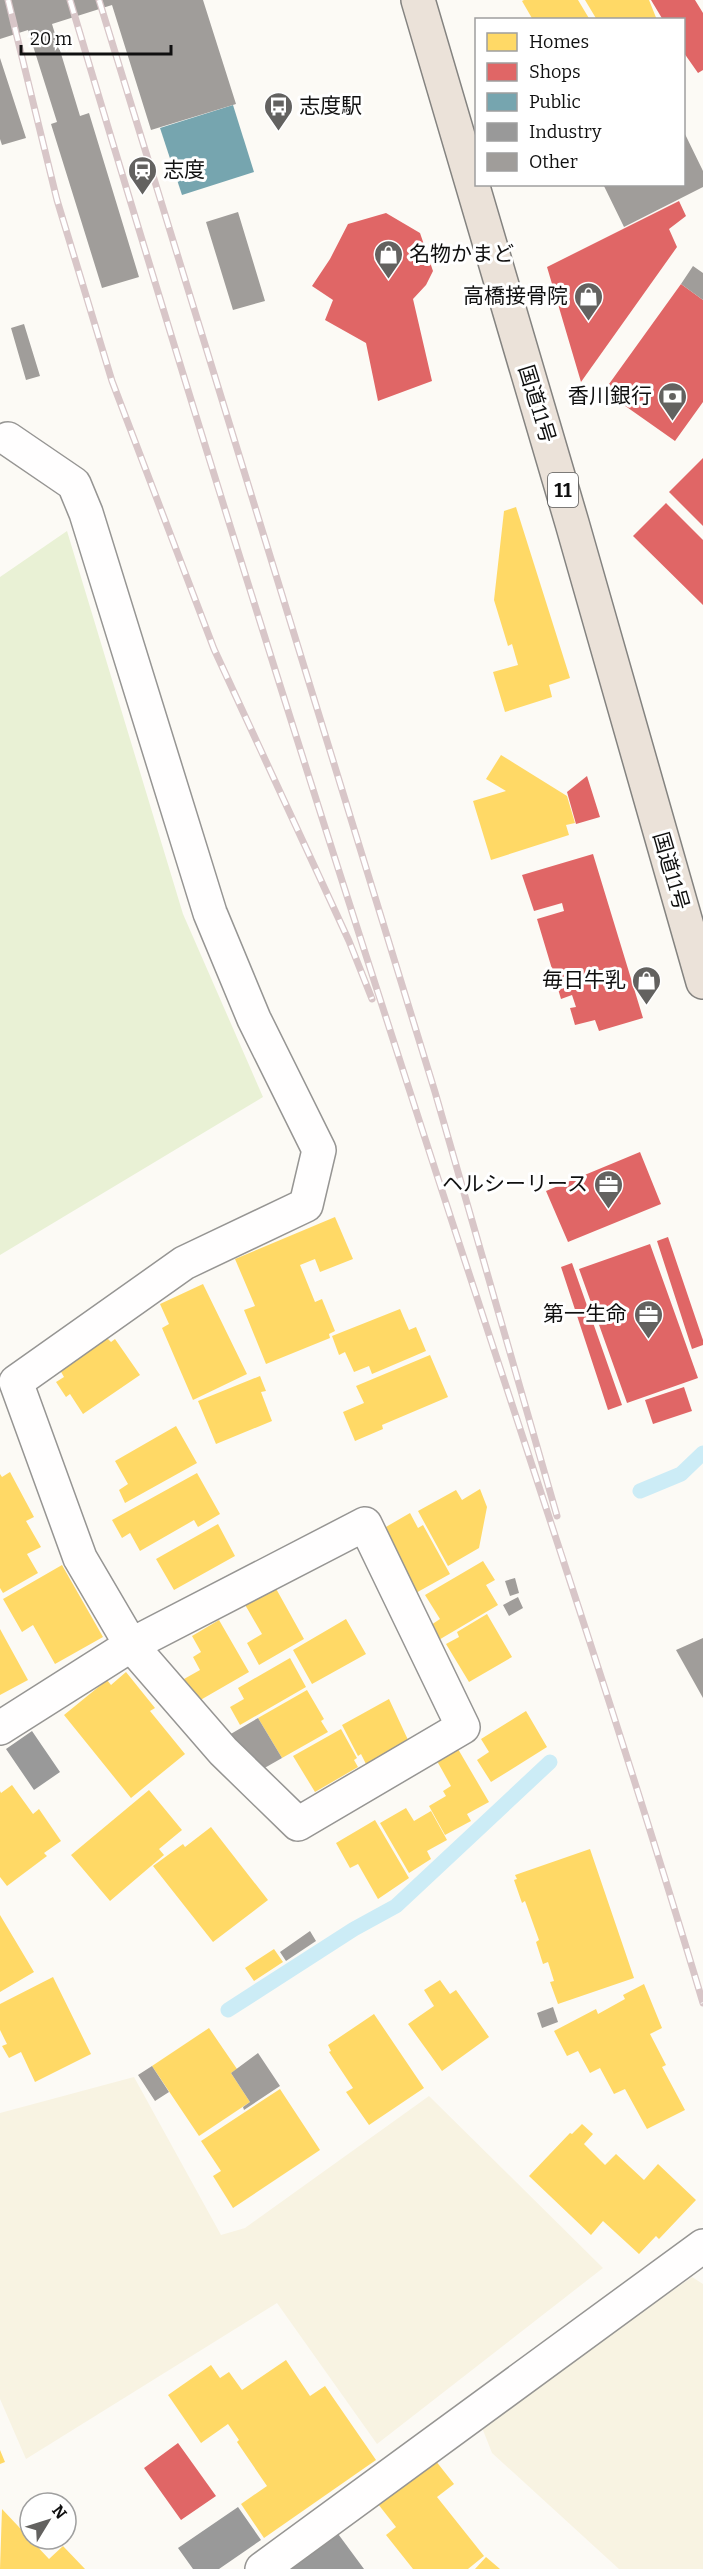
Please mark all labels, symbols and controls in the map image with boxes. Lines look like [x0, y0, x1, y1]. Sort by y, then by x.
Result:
scale bar [21, 18, 171, 56]
legend [475, 18, 685, 186]
text: 20 m [30, 28, 72, 50]
text: Homes [529, 31, 589, 53]
text: Shops [529, 61, 581, 83]
bus stop icon: 志度駅 [262, 90, 294, 132]
text: Public [529, 91, 581, 113]
place label: 志度駅 [299, 93, 362, 119]
text: Industry [529, 121, 602, 143]
text: Other [529, 151, 578, 173]
station icon: 志度 [126, 154, 158, 196]
place label: 志度 [163, 157, 205, 183]
shop icon: 名物かまど [372, 238, 404, 280]
place label: 名物かまど [409, 241, 514, 267]
shop icon: 高橋接骨院 [573, 280, 605, 322]
place label: 高橋接骨院 [463, 283, 568, 309]
street label: 国道11号 [513, 362, 561, 446]
bank icon: 香川銀行 [657, 380, 689, 422]
place label: 香川銀行 [568, 383, 652, 409]
road number: 11 [548, 473, 578, 507]
street label: 国道11号 [647, 829, 695, 913]
shop icon: 毎日牛乳 [631, 964, 663, 1006]
place label: 毎日牛乳 [542, 967, 626, 993]
office icon: ヘルシーリース [593, 1168, 625, 1210]
place label: ヘルシーリース [442, 1171, 588, 1197]
office icon: 第一生命 [632, 1298, 664, 1340]
place label: 第一生命 [543, 1301, 627, 1327]
north arrow [18, 2491, 78, 2551]
text: N [48, 2501, 71, 2523]

